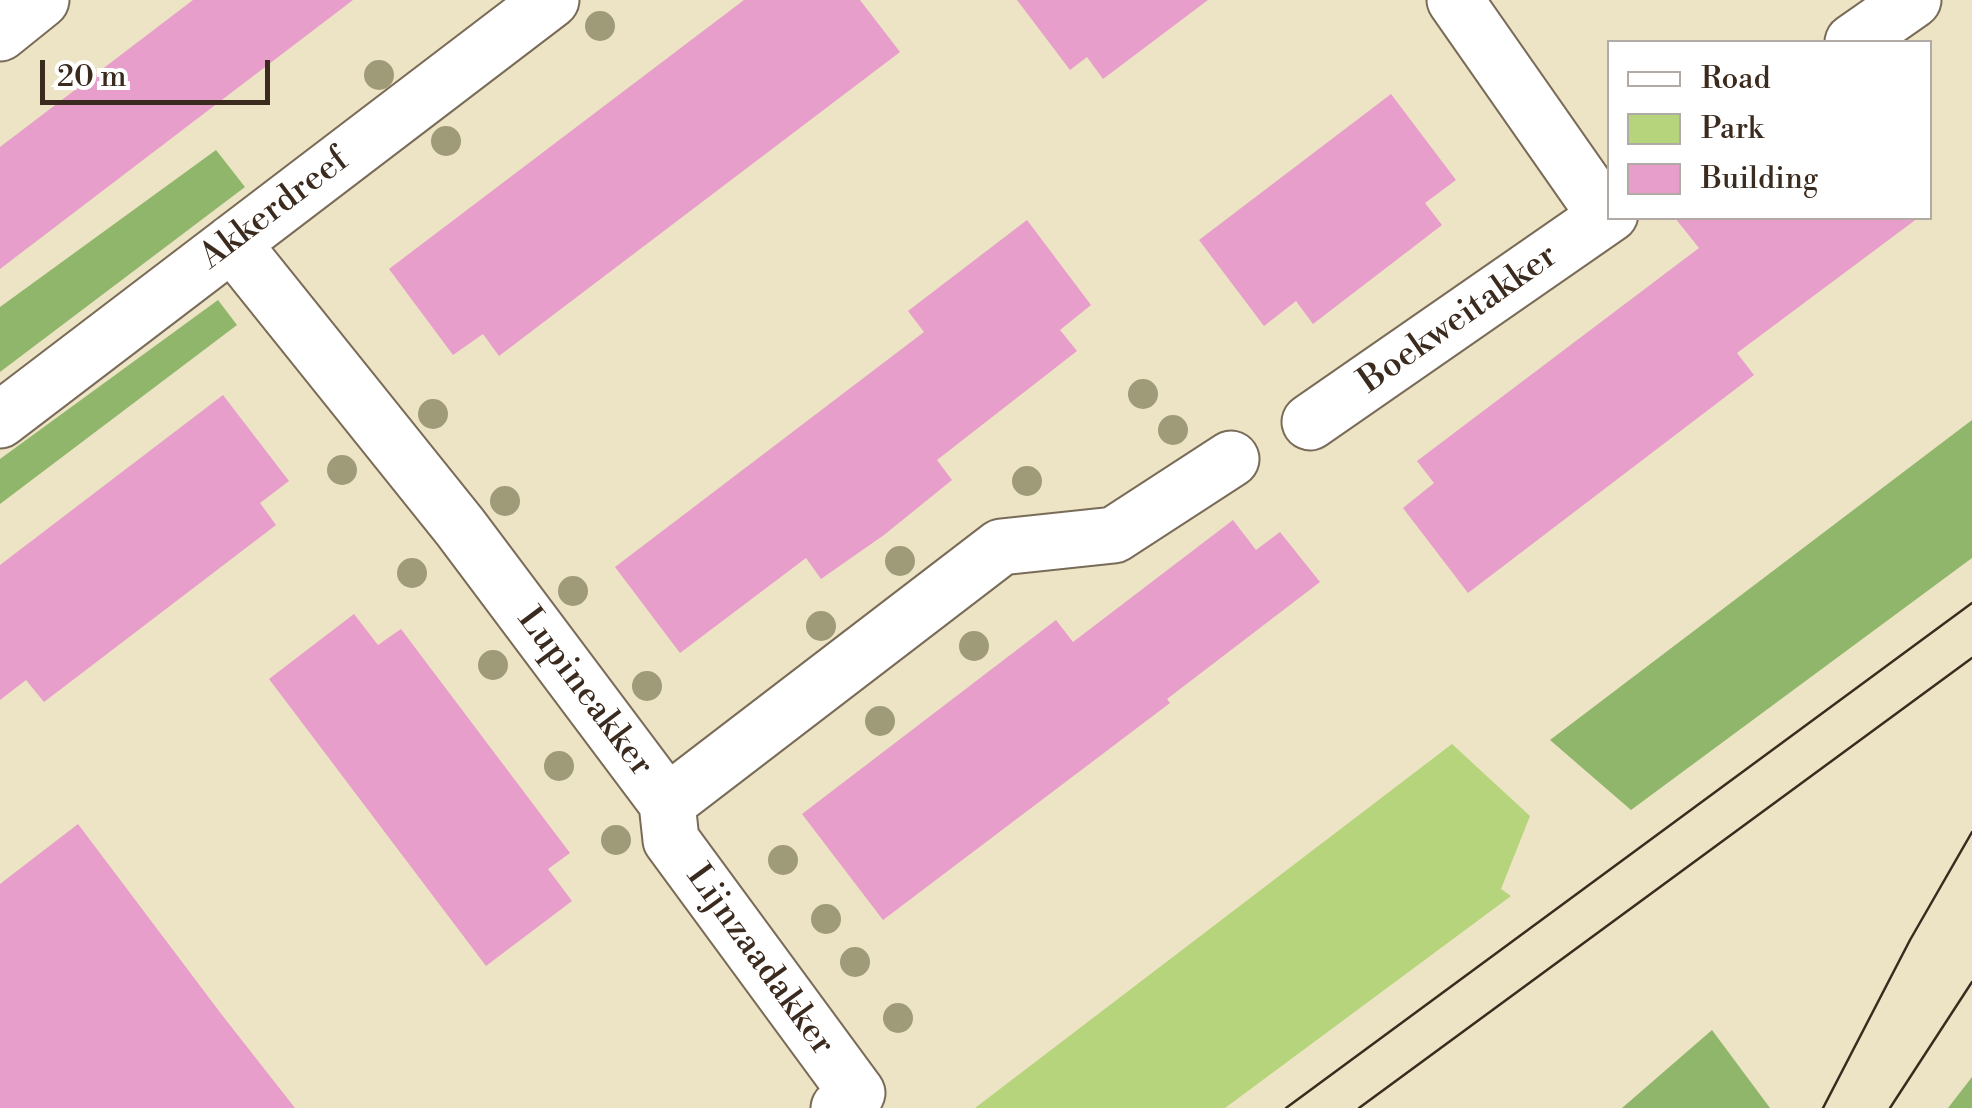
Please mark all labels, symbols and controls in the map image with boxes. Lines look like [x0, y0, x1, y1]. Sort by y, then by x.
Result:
scale bar [45, 40, 275, 102]
legend [1607, 40, 1932, 220]
text: 20 m [57, 58, 126, 96]
text: Road [1701, 60, 1771, 98]
text: Park [1701, 110, 1763, 148]
street label: Akkerdreef [192, 140, 358, 280]
text: Building [1701, 160, 1818, 198]
street label: Boekweitakker [1352, 236, 1566, 404]
street label: Lupineakker [507, 600, 661, 786]
street label: Lijnzaadakker [676, 858, 842, 1064]

